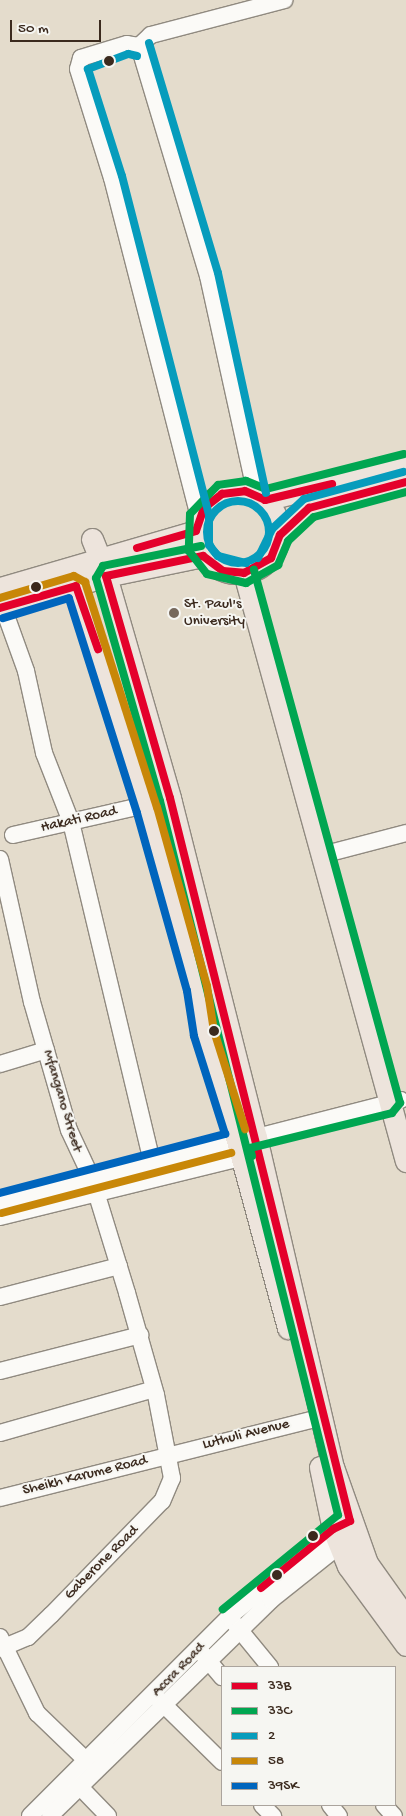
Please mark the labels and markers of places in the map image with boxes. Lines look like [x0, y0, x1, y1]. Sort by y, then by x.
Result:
unlabelled marker [104, 56, 114, 66]
unlabelled marker [31, 582, 41, 592]
place label: St. Paul's University [184, 595, 245, 630]
marker: St. Paul's University [168, 607, 180, 619]
unlabelled marker [209, 1026, 219, 1036]
unlabelled marker [308, 1531, 318, 1541]
unlabelled marker [272, 1570, 282, 1580]

